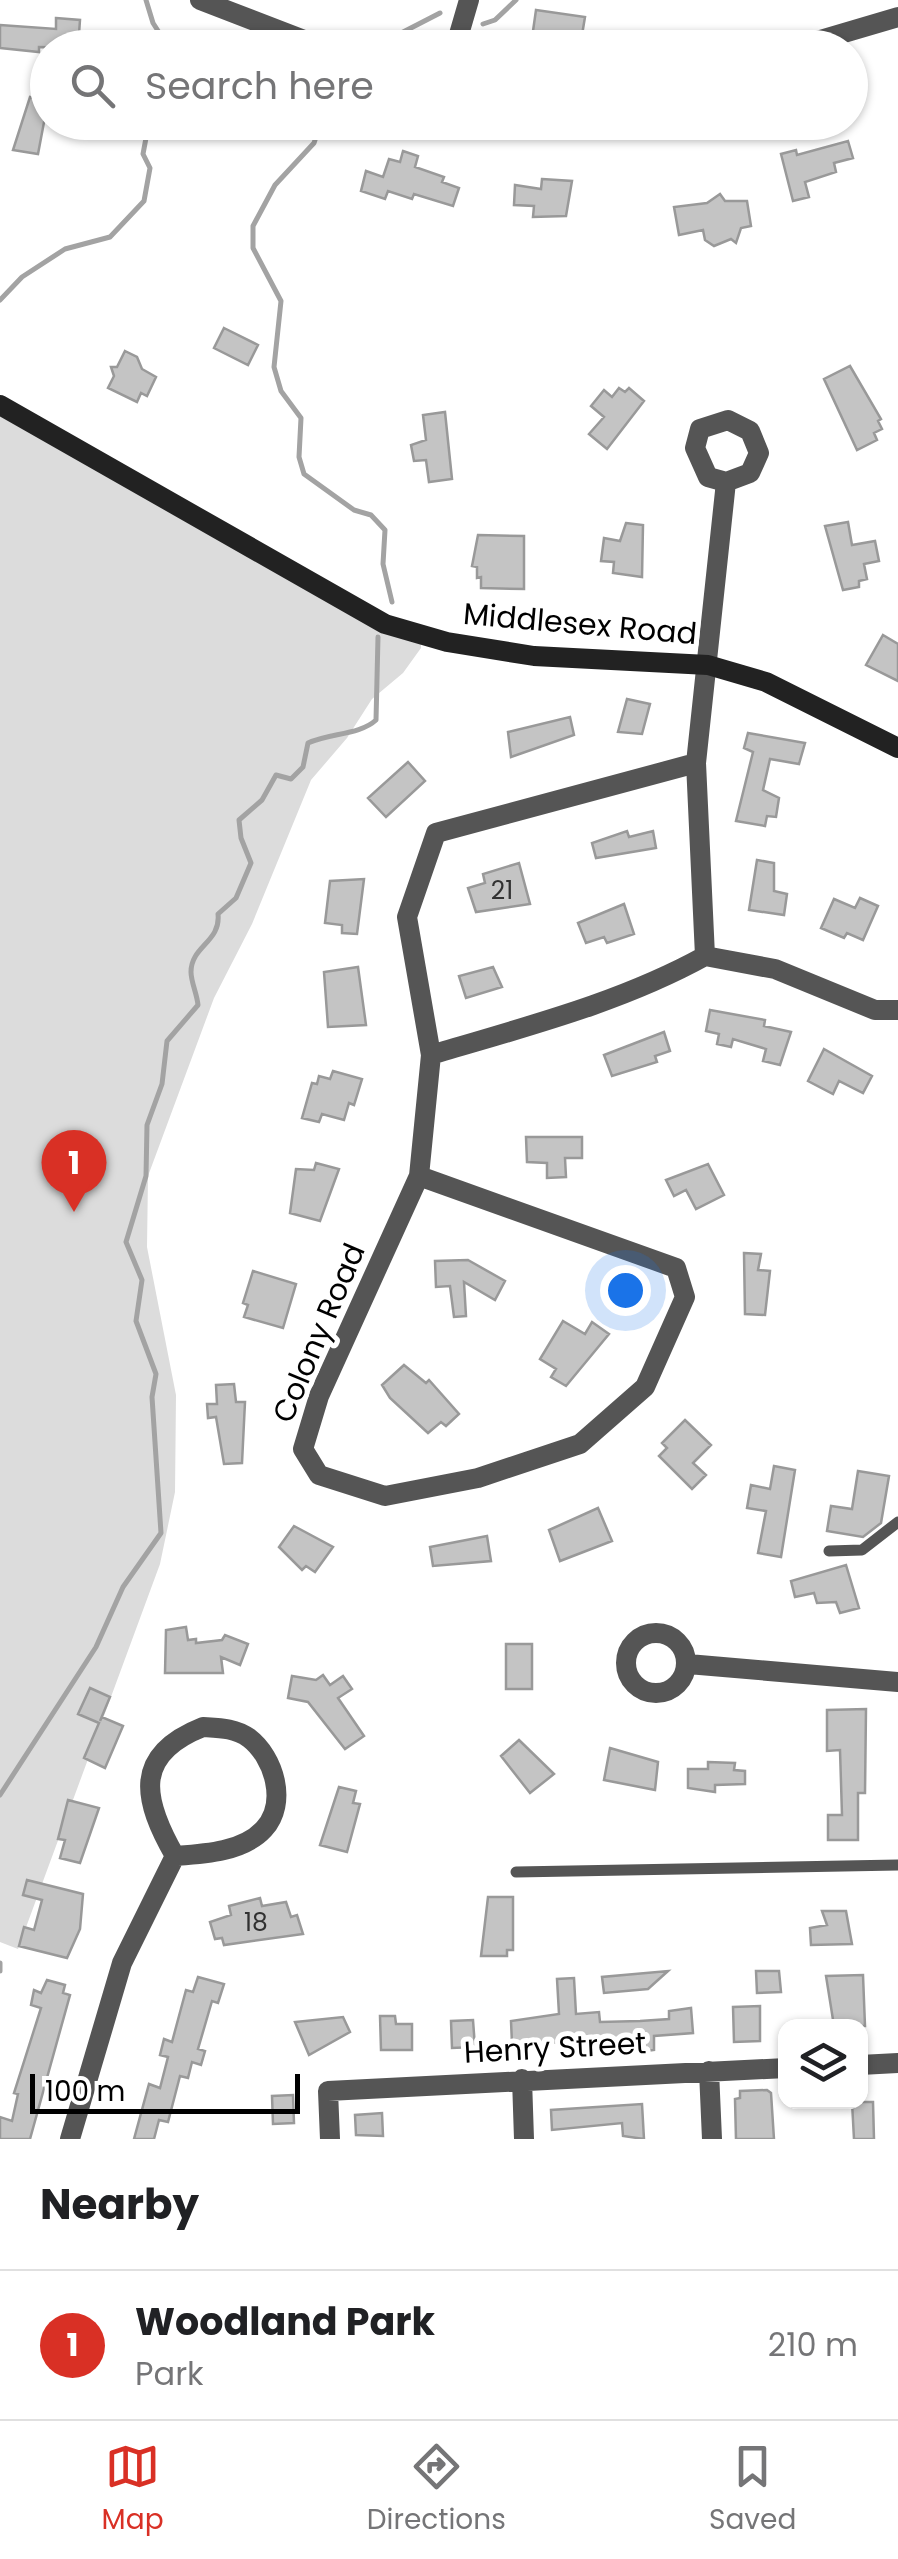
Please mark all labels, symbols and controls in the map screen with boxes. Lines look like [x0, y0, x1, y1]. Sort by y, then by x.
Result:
search box [30, 30, 868, 140]
icon: search [65, 58, 120, 113]
text: Search here [145, 59, 374, 112]
street label: Middlesex Road [461, 592, 699, 655]
house number: 21 [491, 873, 513, 908]
pin: 1 [42, 1130, 106, 1212]
street label: Colony Road [261, 1236, 376, 1429]
your location [600, 1265, 651, 1316]
house number: 18 [244, 1905, 268, 1940]
map controls [778, 2019, 868, 2109]
button: layers [778, 2019, 868, 2109]
street label: Henry Street [463, 2021, 647, 2074]
scale bar [30, 2069, 300, 2114]
text: 100 m [45, 2072, 125, 2111]
text: Nearby [40, 2175, 199, 2234]
text: Woodland Park [135, 2295, 435, 2348]
text: 1 [66, 2322, 79, 2367]
text: 210 m [768, 2322, 858, 2367]
text: Park [135, 2351, 204, 2396]
tab: Map [102, 2439, 164, 2541]
tab: Directions [367, 2439, 506, 2541]
tab: Saved [709, 2439, 796, 2541]

